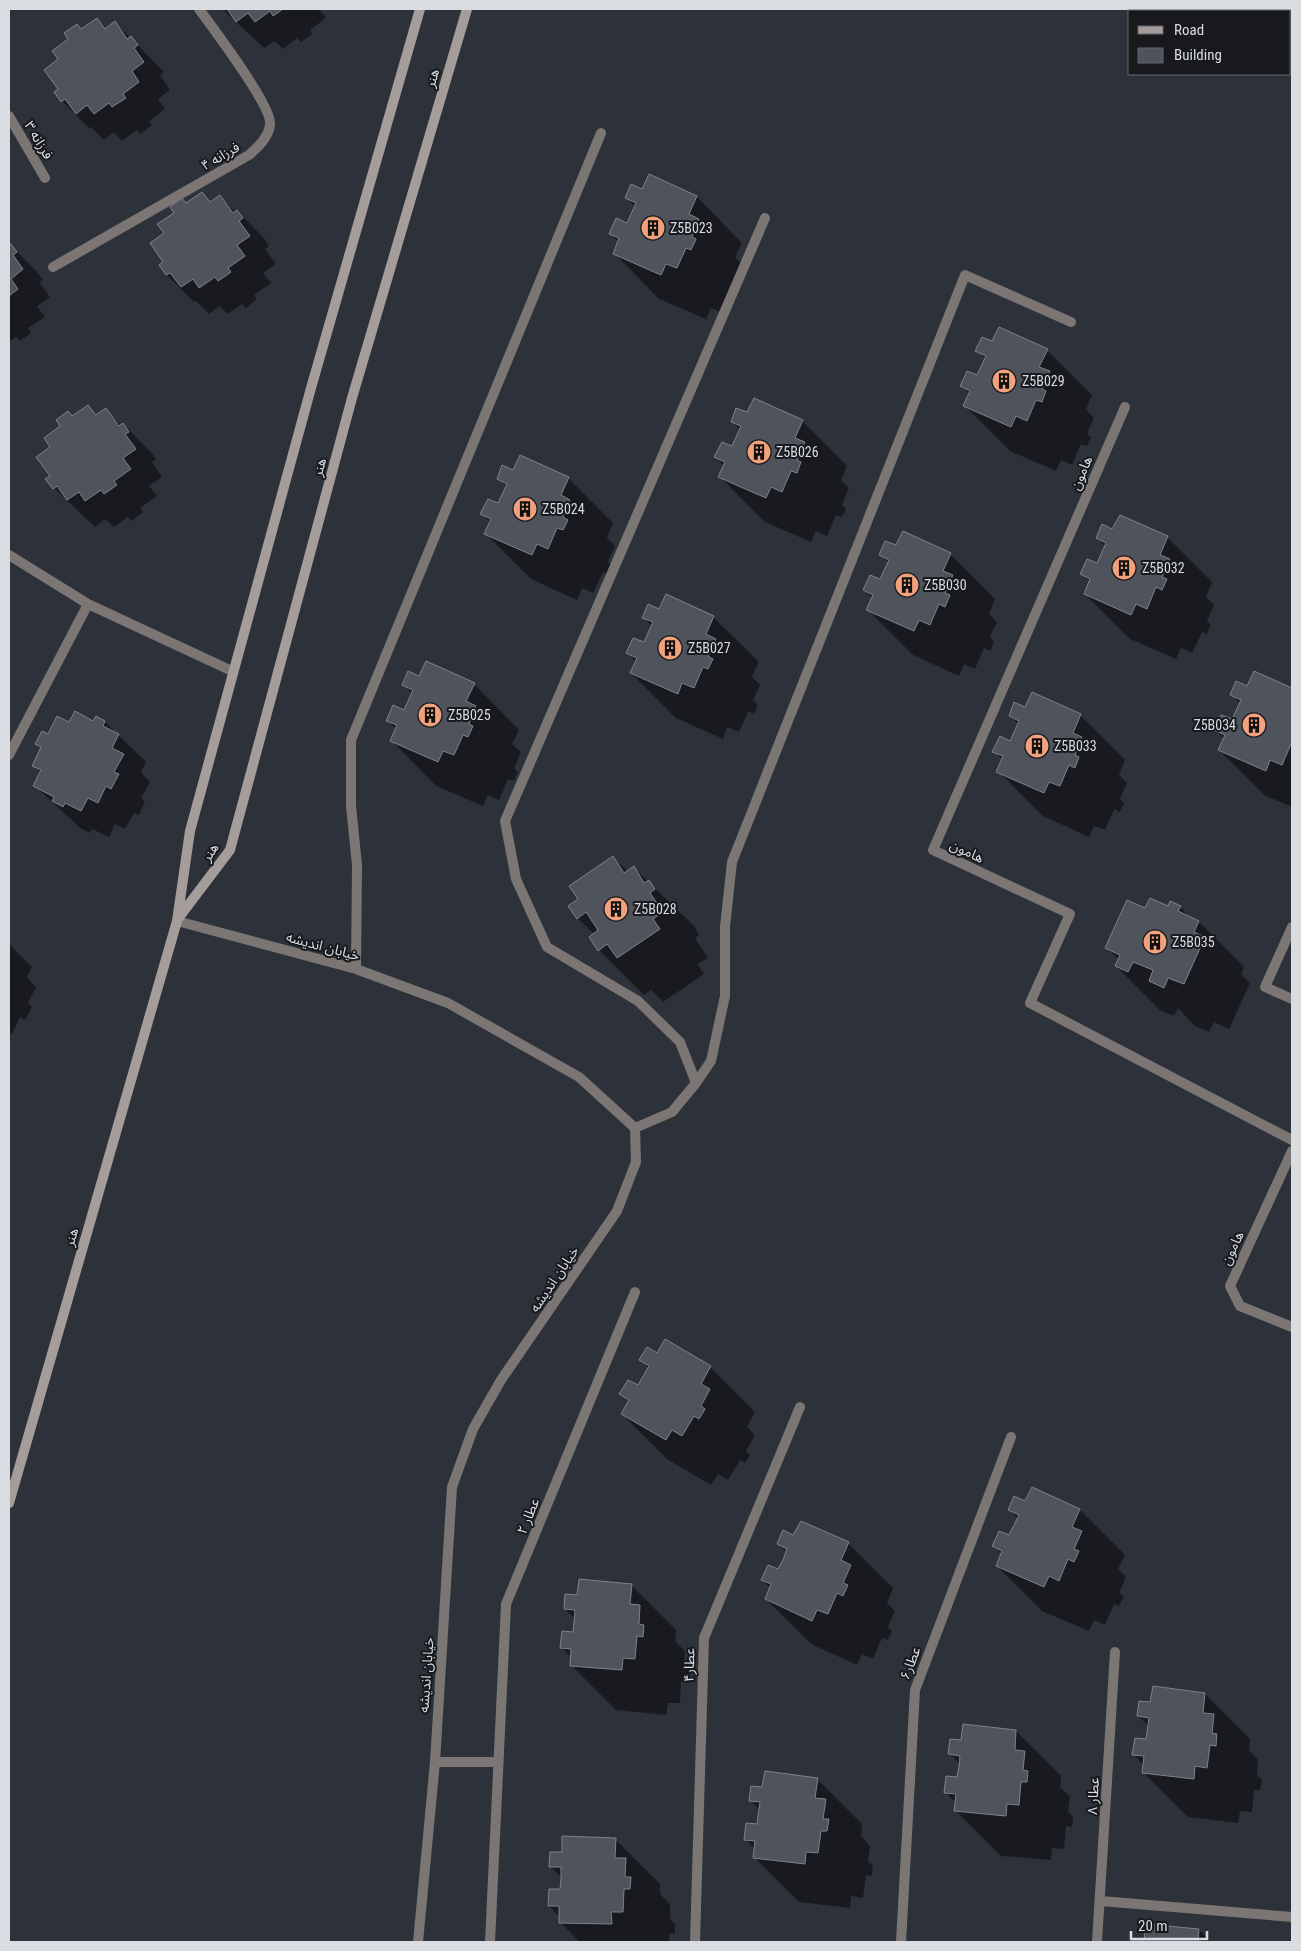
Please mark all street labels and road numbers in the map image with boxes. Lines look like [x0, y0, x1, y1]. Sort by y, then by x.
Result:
street label: هنر [421, 67, 443, 90]
street label: فرزانه ۳ [21, 118, 57, 163]
street label: فرزانه ۴ [198, 139, 243, 174]
street label: هامون [1067, 453, 1096, 493]
street label: هنر [309, 456, 330, 479]
street label: هامون [947, 836, 987, 867]
street label: هنر [198, 840, 223, 865]
street label: خیابان اندیشه [284, 928, 362, 964]
street label: هنر [60, 1226, 82, 1249]
street label: هامون [1217, 1228, 1248, 1268]
street label: خیابان اندیشه [526, 1243, 583, 1315]
street label: عطار ۲ [514, 1496, 543, 1537]
street label: خیابان اندیشه [415, 1637, 438, 1713]
street label: عطار۶ [896, 1644, 925, 1682]
street label: عطار۴ [680, 1648, 699, 1682]
street label: عطار ۸ [1084, 1777, 1103, 1815]

